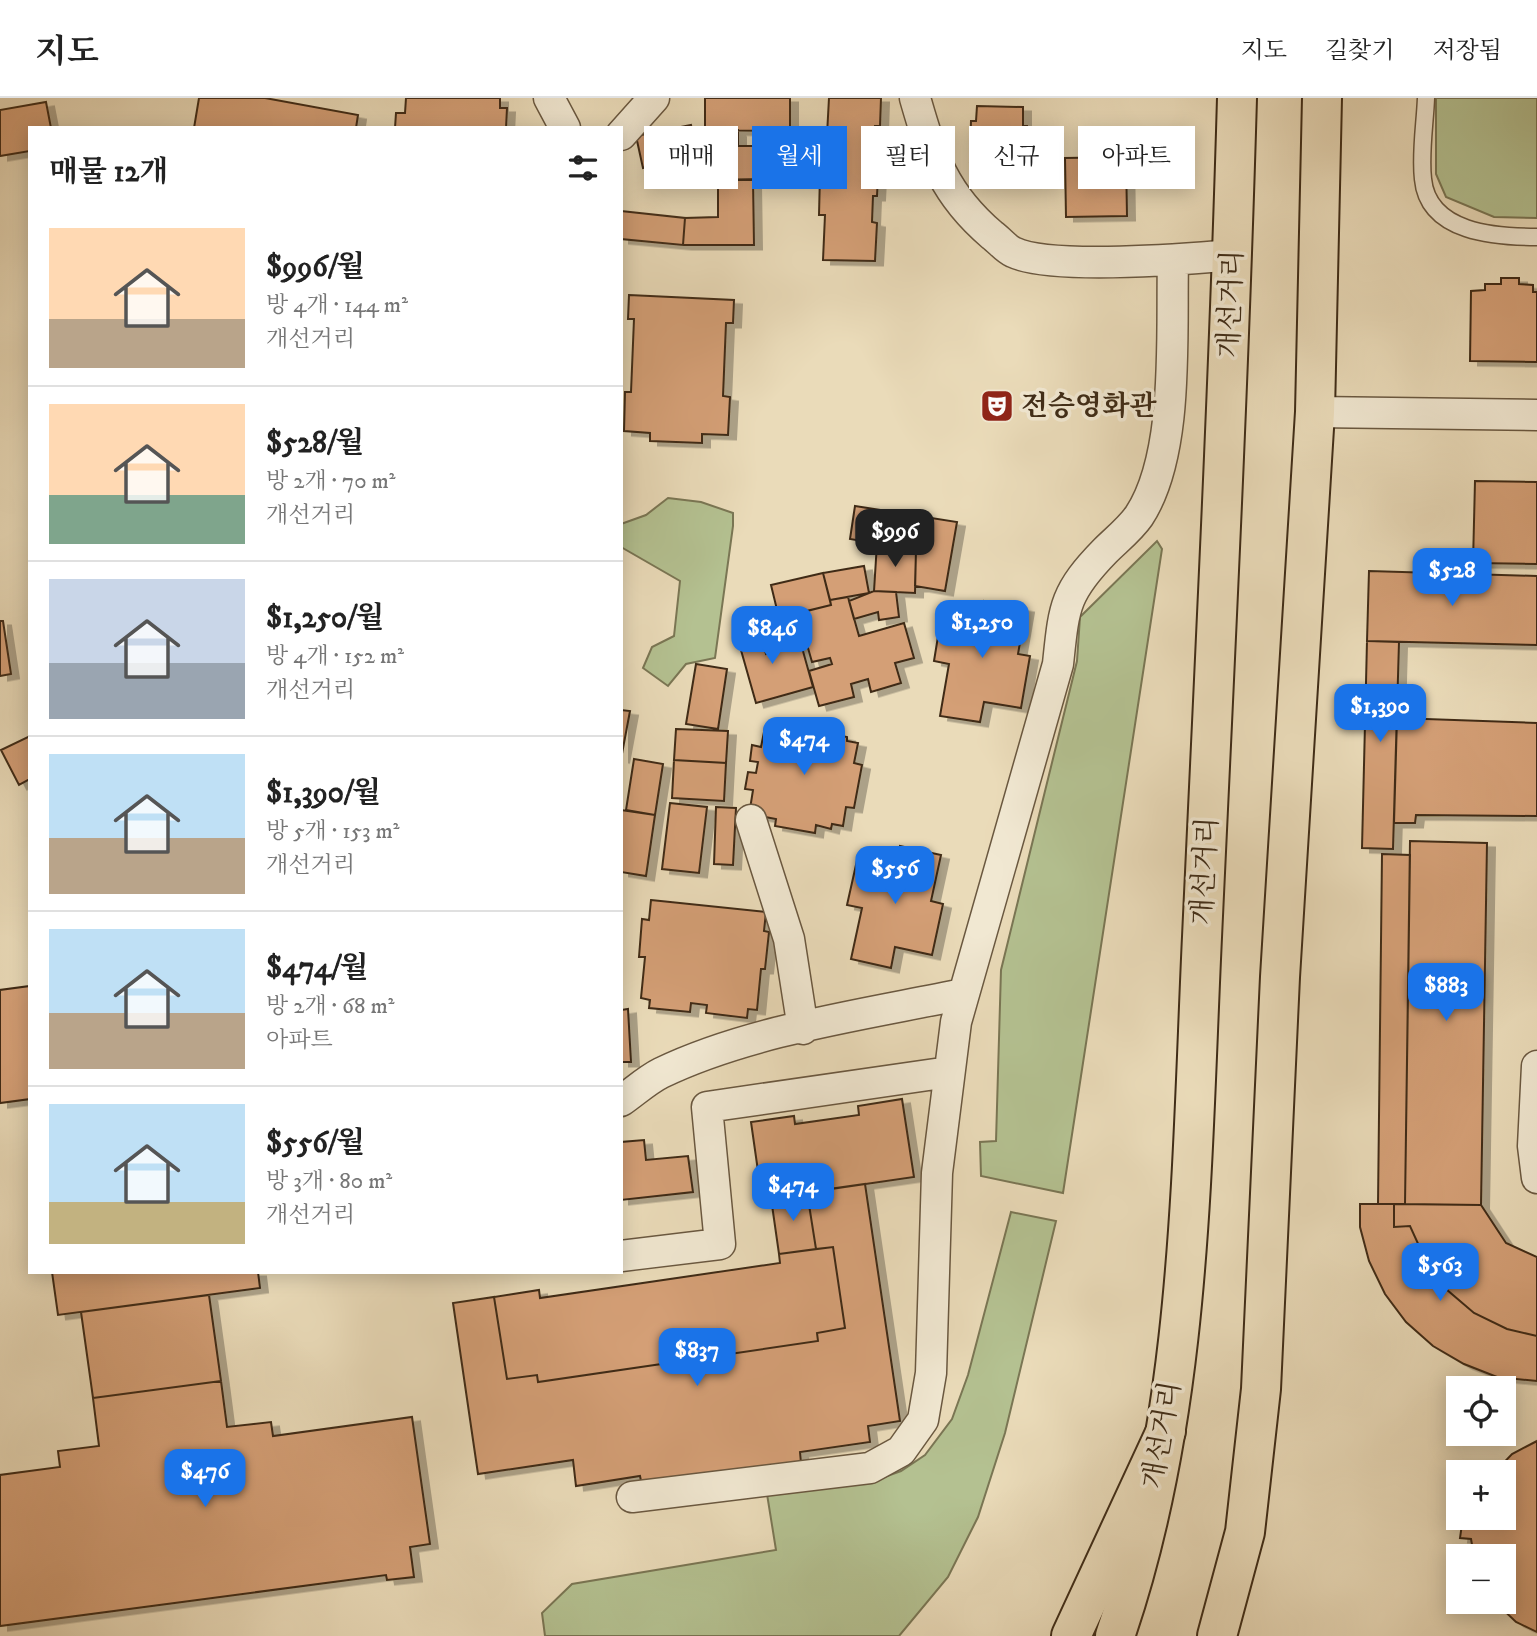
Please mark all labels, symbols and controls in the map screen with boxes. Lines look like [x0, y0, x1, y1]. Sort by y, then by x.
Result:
text: 지도 [35, 32, 99, 73]
text: 지도 [1241, 36, 1287, 66]
text: 길찾기 [1325, 36, 1394, 66]
text: 저장됨 [1432, 36, 1502, 66]
chip: 매매 [644, 126, 738, 189]
chip: 월세 [752, 126, 847, 189]
chip: 필터 [861, 126, 955, 189]
chip: 신규 [969, 126, 1064, 189]
chip: 아파트 [1078, 126, 1195, 189]
icon: filters [564, 149, 602, 187]
text: 매물 12개 [49, 154, 168, 191]
text: $996/월 [266, 249, 365, 286]
street label: 개선거리 [1212, 249, 1250, 359]
icon: home [105, 256, 189, 340]
text: 방 4개 · 144 m² [266, 291, 408, 320]
text: 개선거리 [266, 325, 355, 354]
theatre icon: 전승영화관 [978, 387, 1016, 425]
place label: 전승영화관 [1021, 389, 1157, 424]
text: $528/월 [266, 425, 364, 462]
icon: home [105, 432, 189, 516]
text: 방 2개 · 70 m² [266, 467, 396, 496]
text: 개선거리 [266, 501, 355, 530]
pin: $996 [854, 510, 936, 569]
text: $996 [871, 517, 919, 546]
pin: $528 [1411, 548, 1493, 608]
text: $528 [1429, 556, 1475, 585]
text: $1,250/월 [266, 600, 384, 637]
pin: $1,250 [925, 601, 1039, 660]
pin: $846 [731, 606, 813, 666]
icon: home [105, 607, 189, 691]
text: $1,250 [951, 608, 1013, 637]
text: $846 [747, 614, 797, 643]
text: 방 4개 · 152 m² [266, 642, 404, 671]
text: 개선거리 [266, 676, 355, 705]
pin: $1,390 [1323, 684, 1437, 744]
text: $1,390 [1350, 692, 1410, 721]
pin: $474 [763, 718, 845, 777]
text: $474 [779, 725, 829, 754]
text: $1,390/월 [266, 775, 381, 812]
icon: home [105, 782, 189, 866]
street label: 개선거리 [1185, 816, 1225, 926]
text: 방 5개 · 153 m² [266, 817, 399, 846]
pin: $556 [854, 846, 936, 906]
text: 개선거리 [266, 851, 355, 880]
text: $556 [871, 854, 919, 883]
text: $474/월 [266, 950, 368, 987]
icon: home [105, 957, 189, 1041]
pin: $883 [1405, 964, 1487, 1023]
text: $883 [1424, 971, 1468, 1000]
text: 방 2개 · 68 m² [266, 992, 395, 1021]
text: 아파트 [266, 1026, 333, 1055]
text: $556/월 [266, 1125, 365, 1162]
icon: home [105, 1132, 189, 1216]
pin: $474 [752, 1164, 834, 1223]
text: 방 3개 · 80 m² [266, 1167, 392, 1196]
text: $474 [768, 1171, 818, 1200]
text: 개선거리 [266, 1201, 355, 1230]
pin: $563 [1399, 1244, 1481, 1303]
text: $563 [1418, 1251, 1462, 1280]
pin: $837 [656, 1328, 738, 1388]
text: $837 [675, 1336, 719, 1365]
map controls [1446, 1376, 1516, 1614]
button: locate [1446, 1376, 1516, 1446]
street label: 개선거리 [1135, 1379, 1189, 1491]
pin: $476 [164, 1450, 246, 1509]
text: $476 [180, 1457, 230, 1486]
button: + [1446, 1460, 1516, 1530]
button: − [1446, 1544, 1516, 1614]

